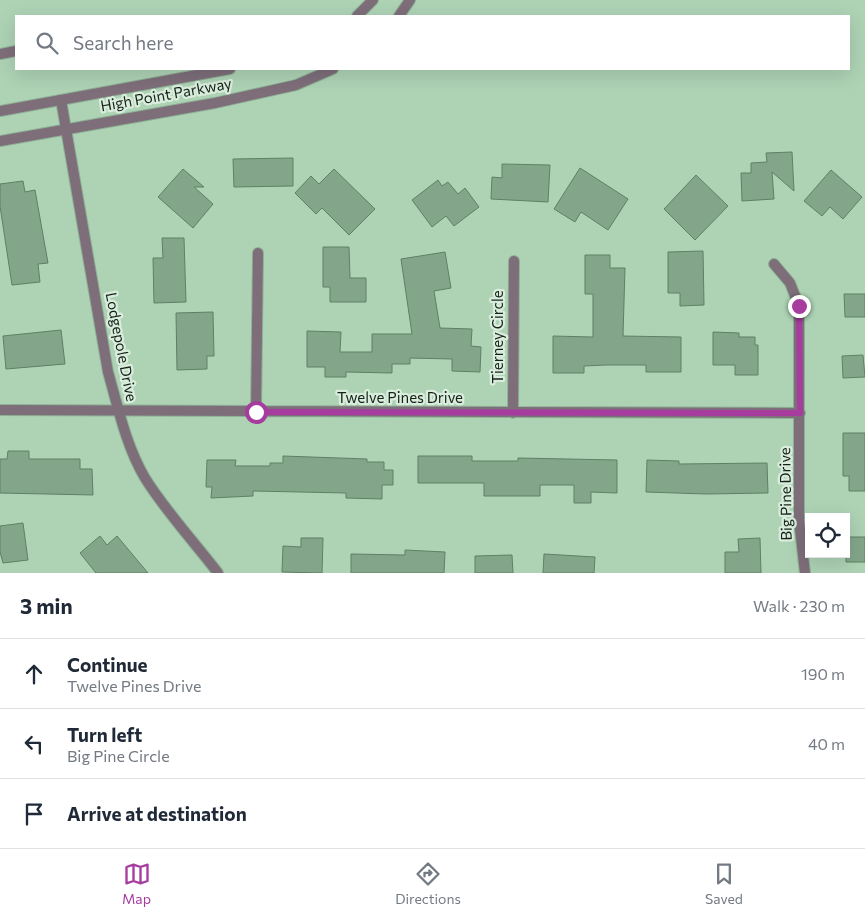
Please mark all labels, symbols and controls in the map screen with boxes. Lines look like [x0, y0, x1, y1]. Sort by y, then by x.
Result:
search box [15, 15, 850, 70]
icon: search [33, 29, 61, 57]
text: Search here [73, 31, 173, 54]
street label: High Point Parkway [99, 74, 233, 114]
street label: Tierney Circle [488, 290, 506, 384]
street label: Lodgepole Drive [103, 291, 141, 403]
route end [788, 295, 811, 318]
street label: Twelve Pines Drive [337, 388, 463, 406]
route start [245, 401, 268, 424]
street label: Big Pine Drive [775, 447, 795, 541]
map controls [805, 513, 850, 558]
button: locate [805, 513, 850, 558]
text: 3 min [20, 593, 73, 618]
text: Walk · 230 m [753, 596, 845, 615]
text: Continue [67, 653, 147, 676]
icon: ahead [20, 660, 48, 688]
text: 190 m [801, 664, 845, 683]
text: Twelve Pines Drive [67, 676, 201, 695]
text: Turn left [67, 723, 142, 746]
icon: left [20, 730, 48, 758]
text: 40 m [808, 734, 845, 753]
text: Big Pine Circle [67, 746, 170, 765]
icon: arrive [20, 800, 48, 828]
text: Arrive at destination [67, 802, 247, 825]
tab: Map [122, 860, 151, 907]
tab: Directions [395, 860, 461, 907]
tab: Saved [705, 860, 743, 907]

